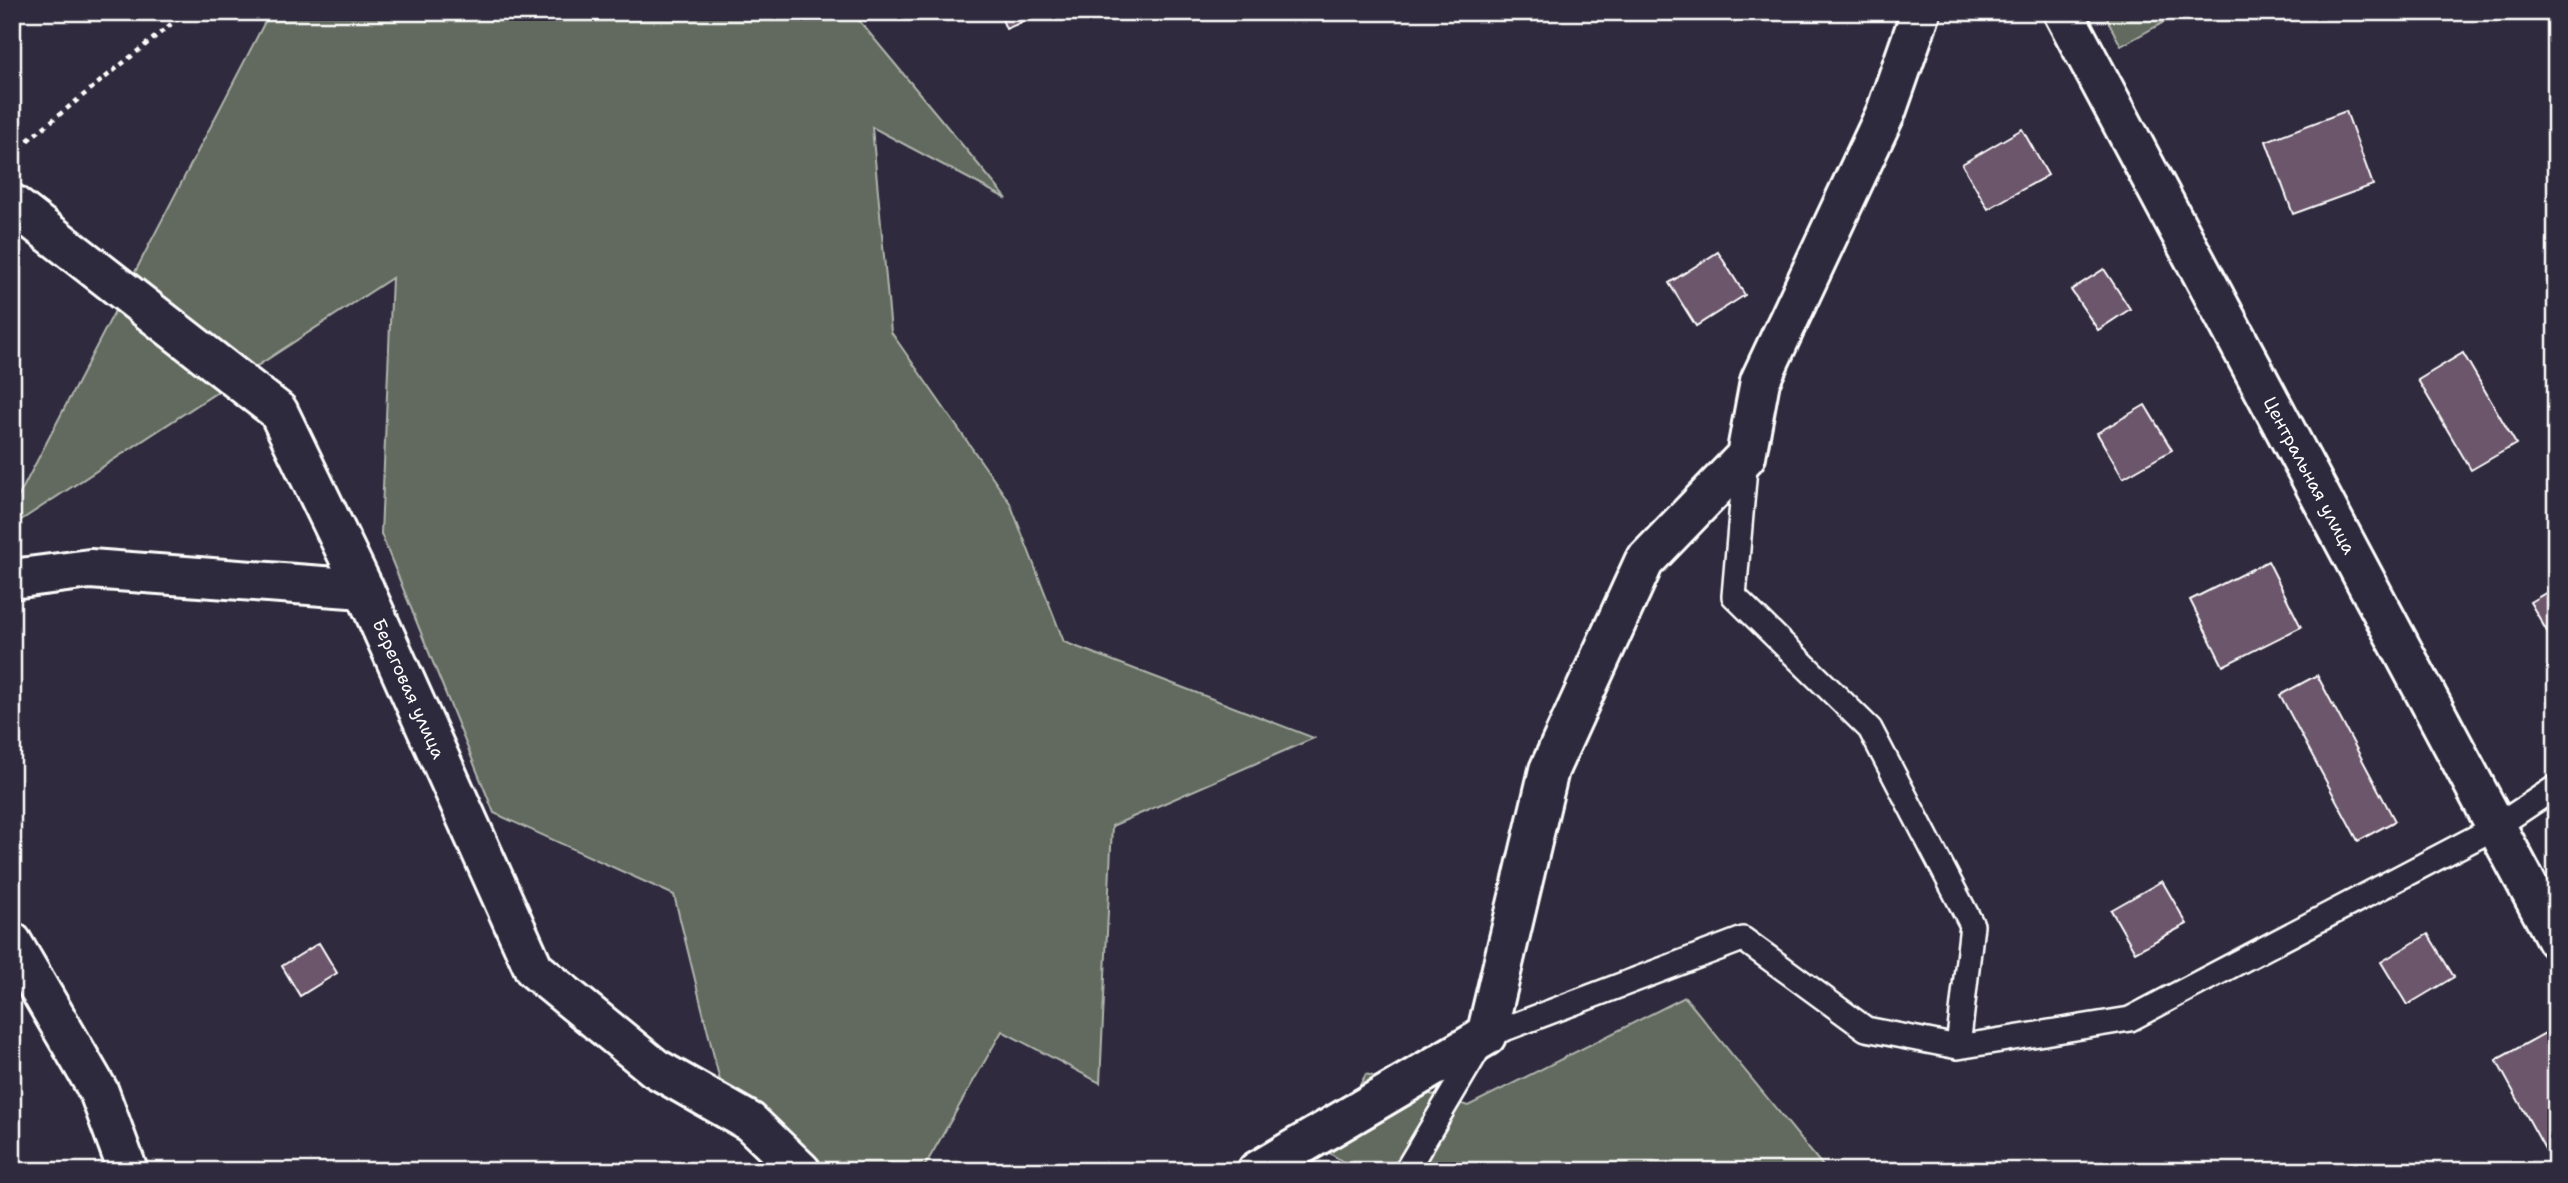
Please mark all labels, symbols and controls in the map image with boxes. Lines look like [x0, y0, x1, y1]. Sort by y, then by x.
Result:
street label: Центральная улица [2258, 393, 2361, 559]
street label: Береговая улица [367, 615, 450, 763]

